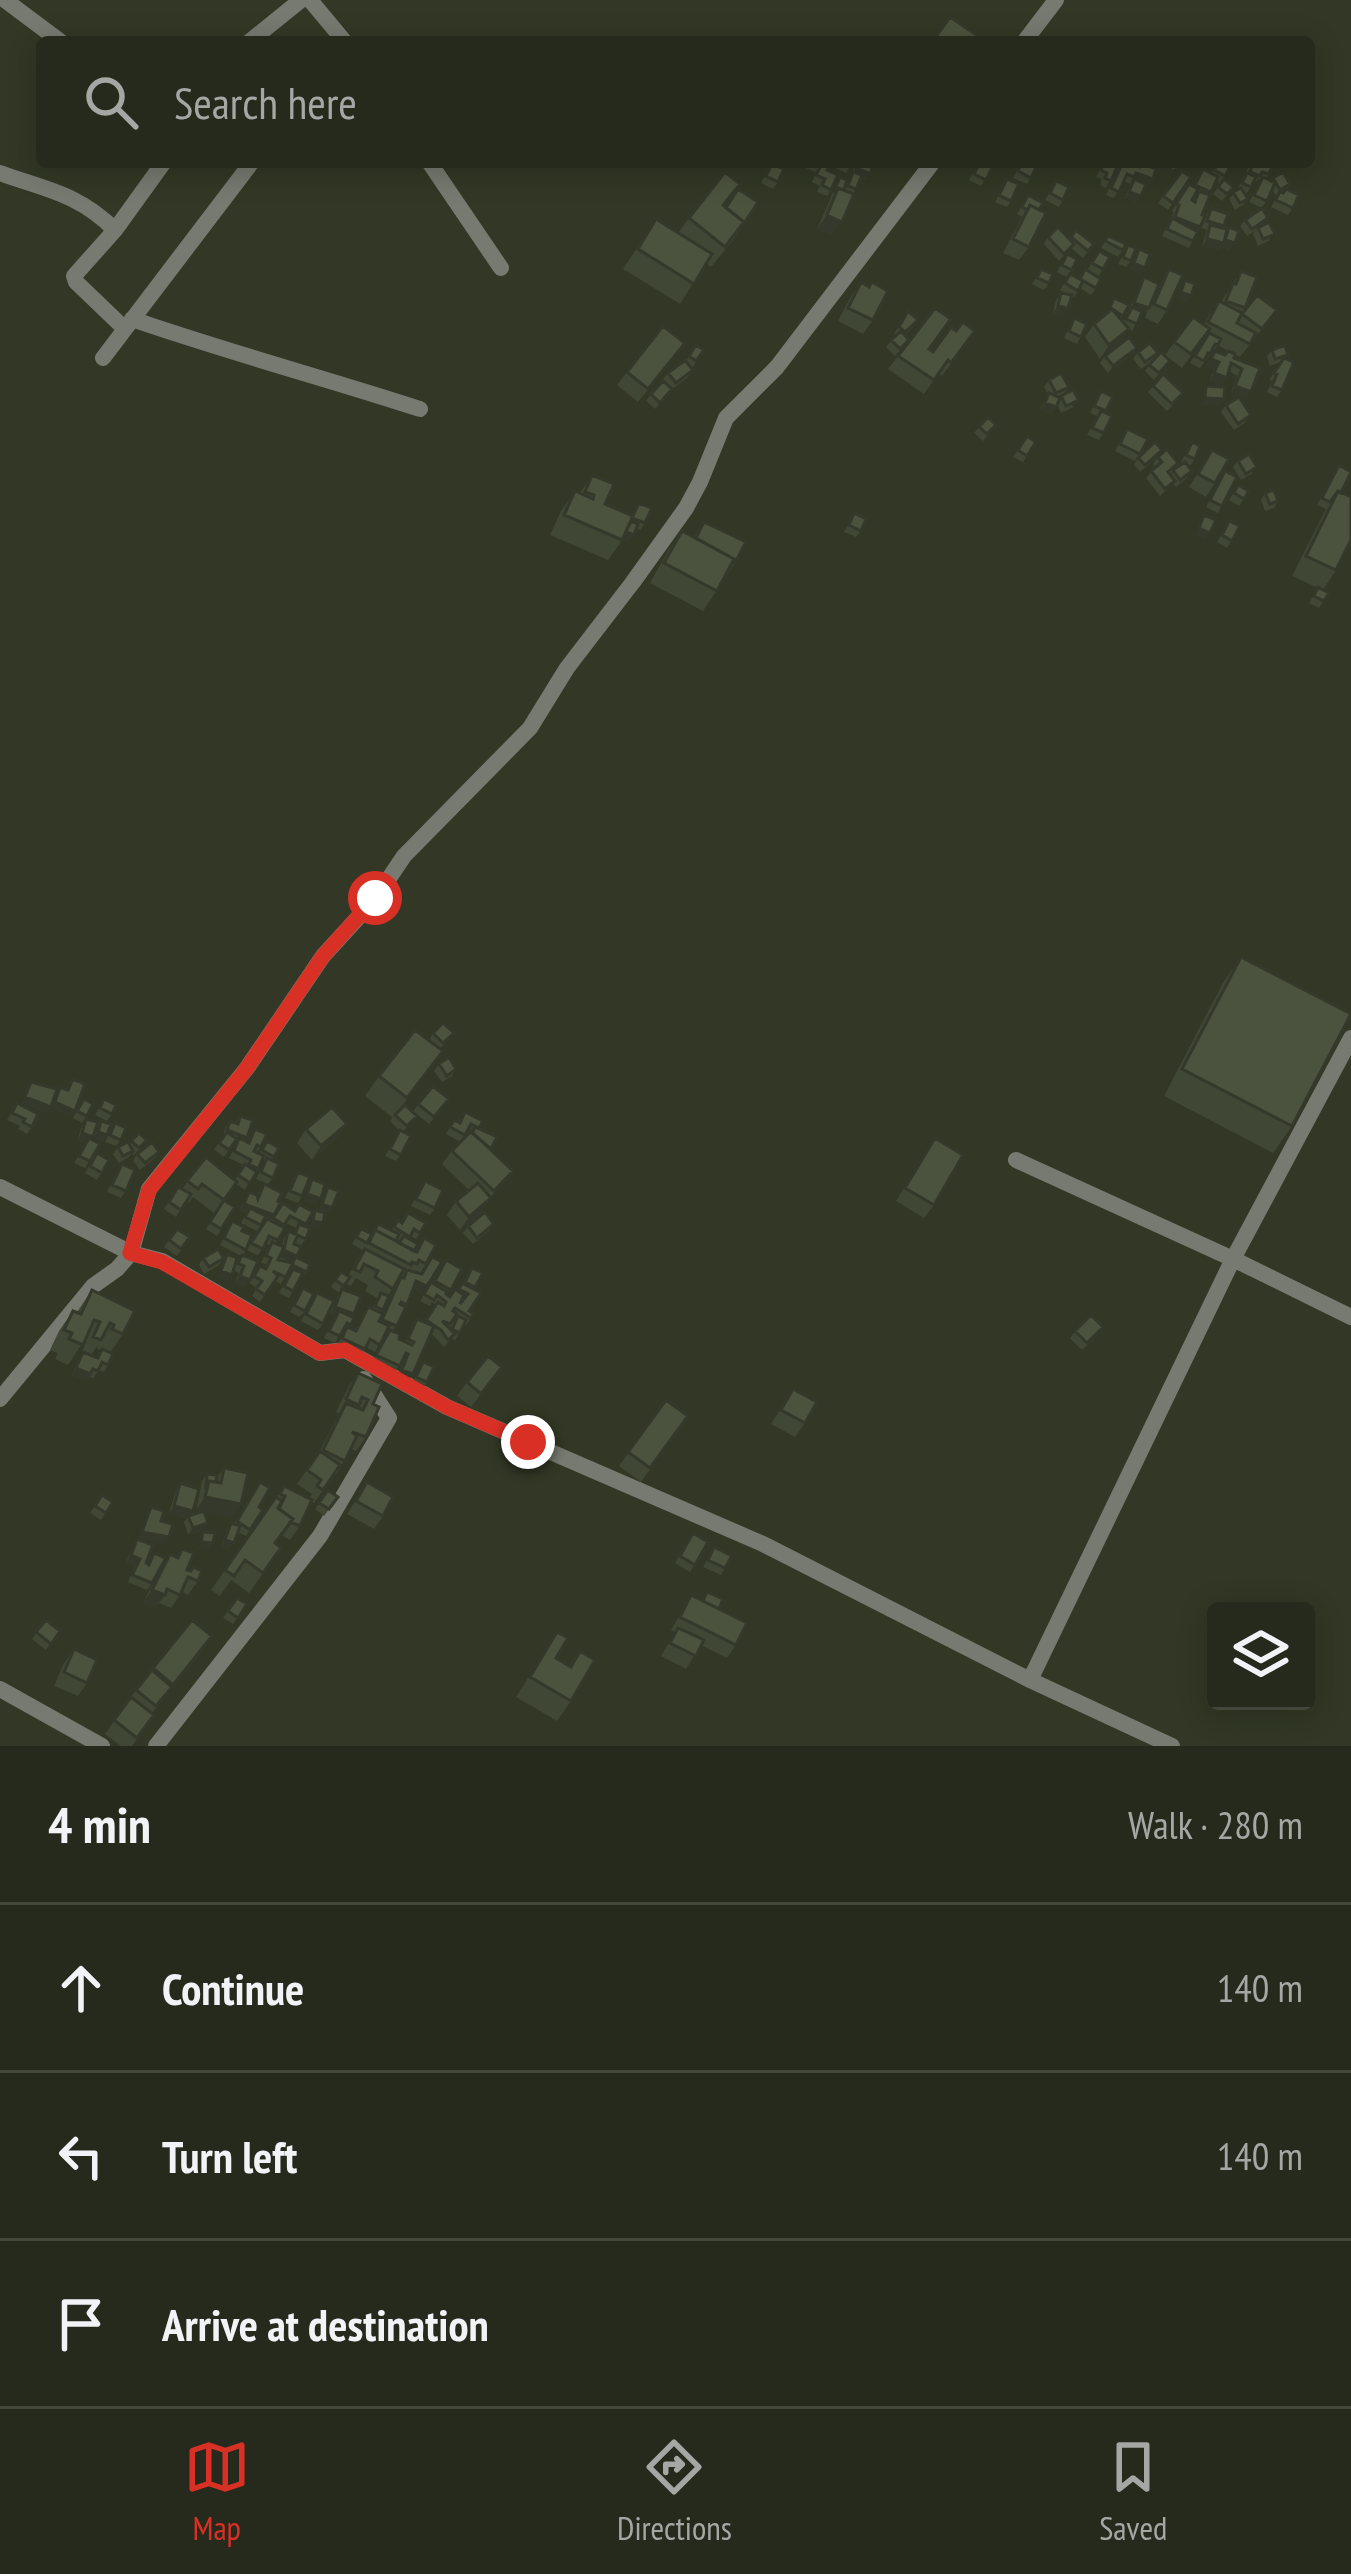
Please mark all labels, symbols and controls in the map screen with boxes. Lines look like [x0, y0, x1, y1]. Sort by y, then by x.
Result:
search box [36, 36, 1315, 168]
icon: search [78, 69, 144, 135]
text: Search here [174, 73, 357, 131]
route start [348, 871, 402, 925]
route end [501, 1415, 555, 1469]
map controls [1207, 1602, 1315, 1710]
button: layers [1207, 1602, 1315, 1710]
text: 4 min [48, 1791, 151, 1857]
text: Walk · 280 m [1128, 1799, 1303, 1850]
icon: ahead [48, 1955, 114, 2021]
text: Continue [162, 1959, 304, 2017]
text: 140 m [1217, 1962, 1303, 2013]
icon: left [48, 2123, 114, 2189]
text: Turn left [162, 2127, 297, 2185]
text: 140 m [1217, 2130, 1303, 2181]
icon: arrive [48, 2291, 114, 2357]
text: Arrive at destination [162, 2295, 489, 2353]
tab: Map [184, 2434, 250, 2549]
tab: Directions [617, 2434, 732, 2549]
tab: Saved [1099, 2434, 1167, 2549]

